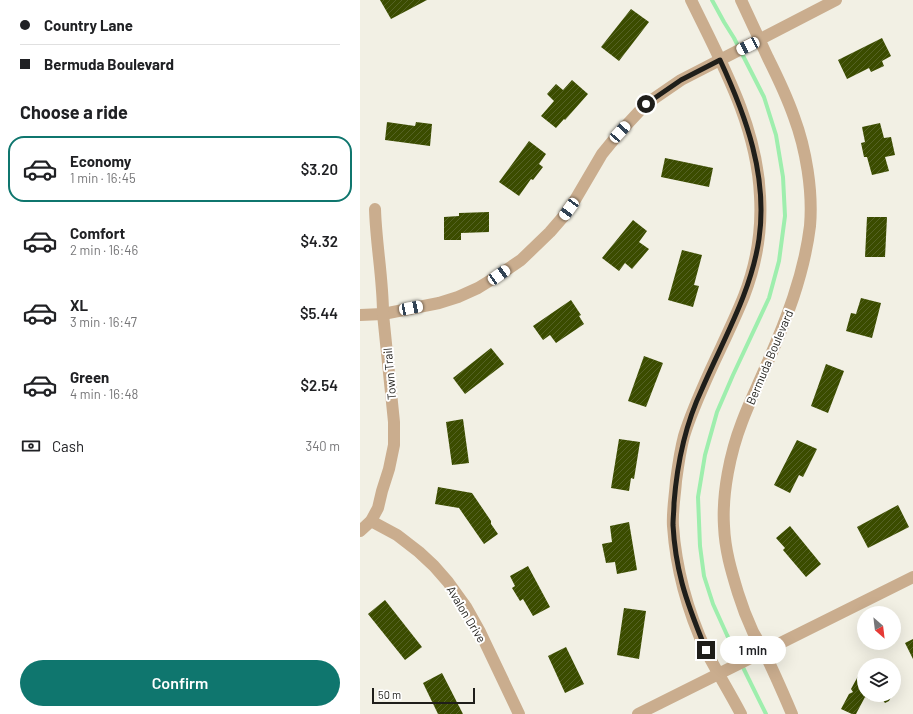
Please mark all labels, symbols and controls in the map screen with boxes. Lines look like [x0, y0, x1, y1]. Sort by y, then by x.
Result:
text: Country Lane [44, 16, 133, 34]
car [735, 35, 761, 57]
text: Bermuda Boulevard [44, 55, 174, 73]
route start [637, 95, 655, 113]
text: Choose a ride [20, 101, 128, 123]
car [608, 119, 632, 145]
icon: car [22, 151, 58, 187]
text: Economy [70, 152, 131, 170]
text: $3.20 [301, 160, 338, 178]
text: 1 min · 16:45 [70, 170, 136, 186]
car [557, 196, 581, 222]
icon: car [22, 223, 58, 259]
text: Comfort [70, 224, 125, 242]
text: $4.32 [300, 232, 338, 250]
text: 2 min · 16:46 [70, 242, 138, 258]
car [486, 263, 512, 287]
icon: car [22, 295, 58, 331]
text: XL [70, 296, 88, 314]
car [398, 300, 424, 316]
text: $5.44 [300, 304, 338, 322]
street label: Bermuda Boulevard [743, 307, 795, 407]
text: 3 min · 16:47 [70, 314, 137, 330]
street label: Town Trail [380, 347, 398, 401]
icon: car [22, 367, 58, 403]
text: Green [70, 368, 109, 386]
text: $2.54 [300, 376, 338, 394]
text: 4 min · 16:48 [70, 386, 138, 402]
icon: cash [20, 435, 42, 457]
text: Cash [52, 437, 84, 455]
text: 340 m [305, 438, 340, 454]
street label: Avalon Drive [445, 583, 489, 645]
north arrow [857, 606, 901, 650]
map controls [857, 606, 901, 702]
callout: 1 min [720, 636, 786, 664]
route end [697, 641, 715, 659]
text: 1 min [739, 642, 767, 658]
button: layers [857, 658, 901, 702]
button: Confirm [20, 660, 340, 706]
scale bar [372, 686, 475, 705]
text: 50 m [378, 688, 401, 701]

